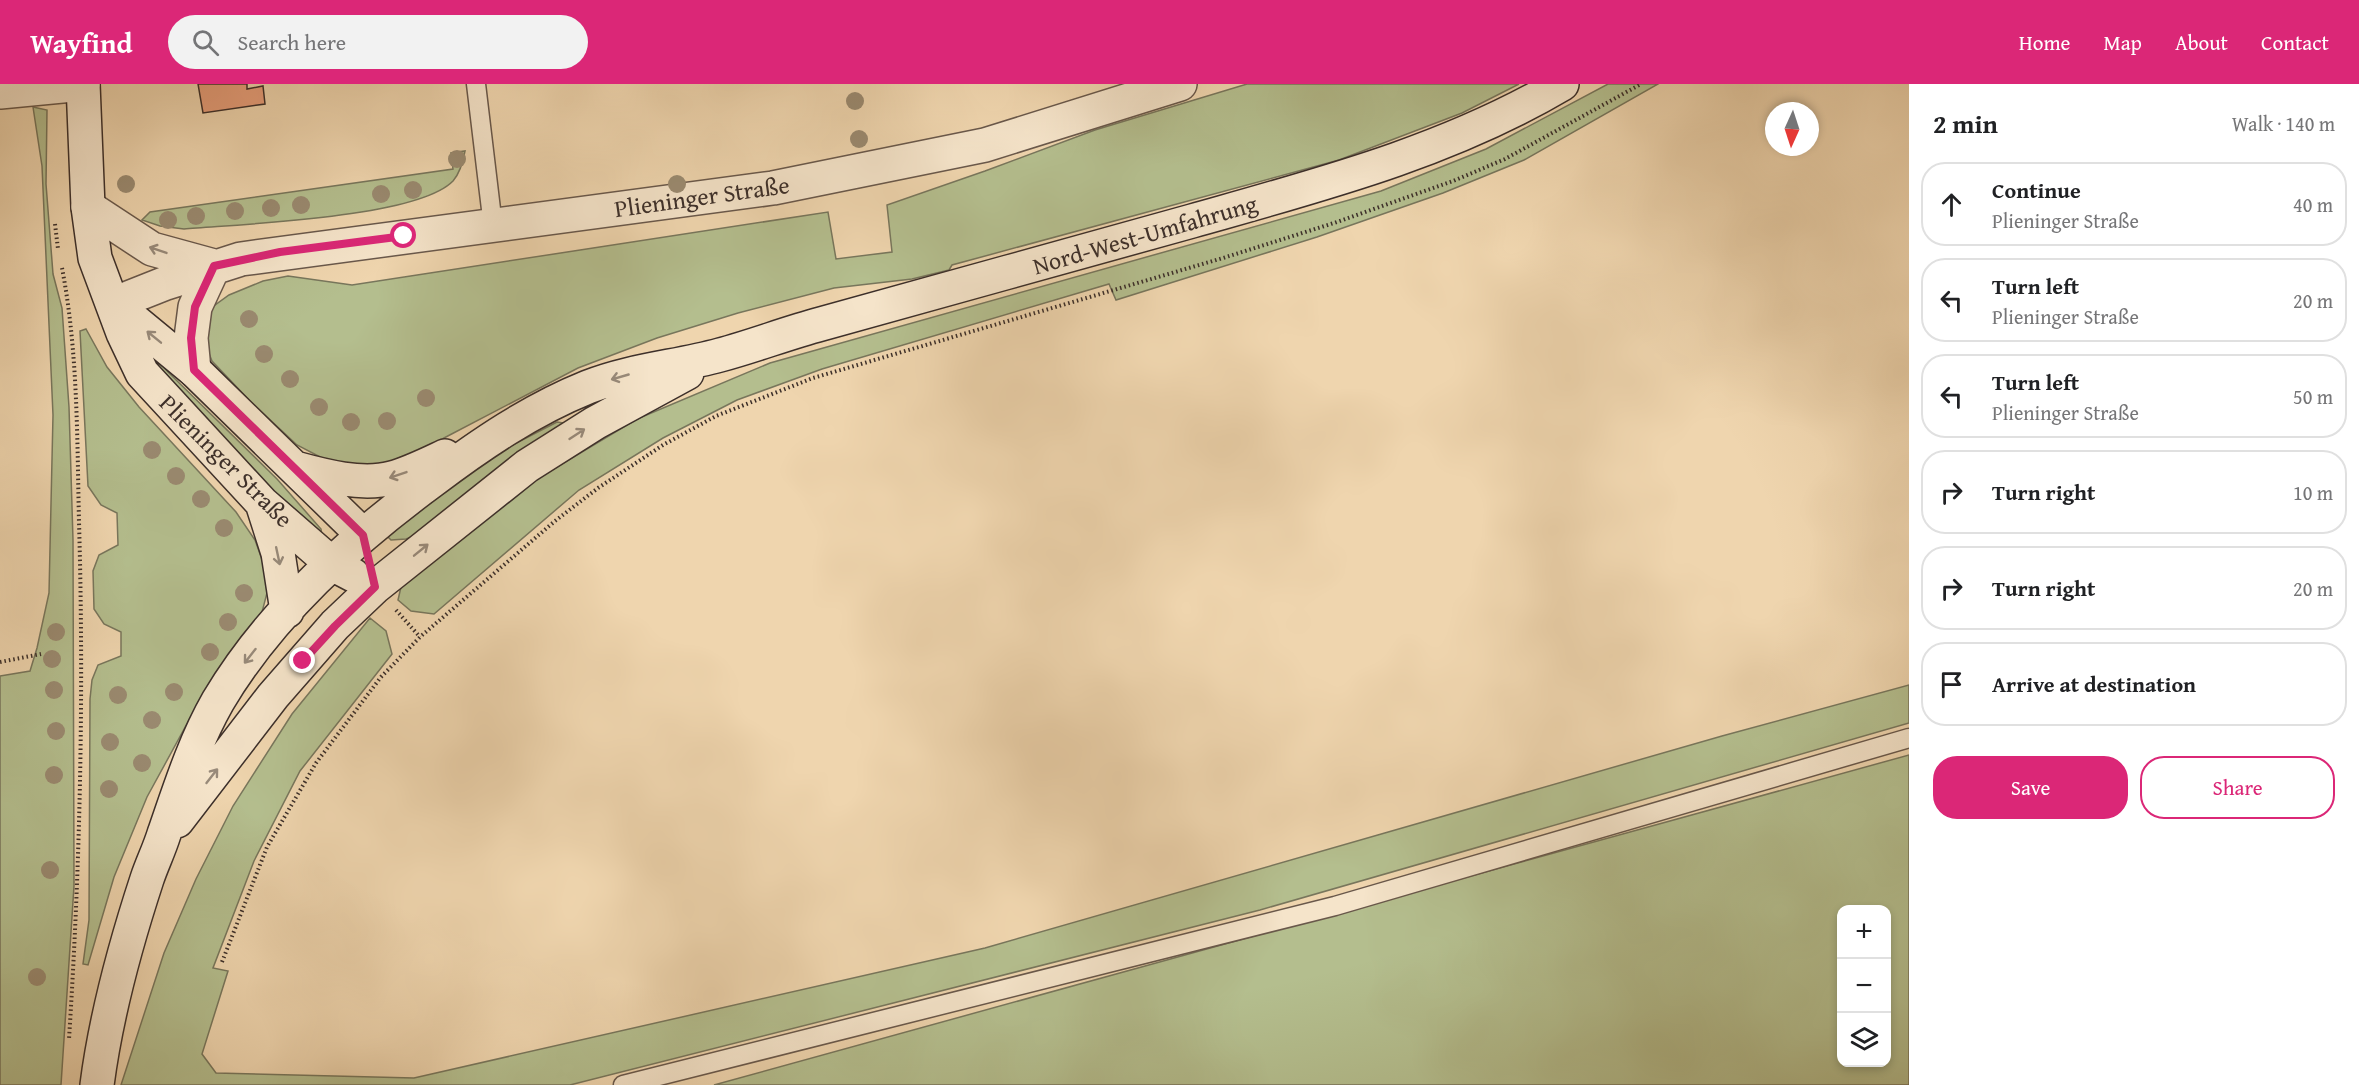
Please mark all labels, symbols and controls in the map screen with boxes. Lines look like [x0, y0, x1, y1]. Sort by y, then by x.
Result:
search box [168, 15, 588, 69]
text: Wayfind [30, 22, 132, 63]
icon: search [189, 26, 222, 59]
text: Search here [237, 26, 346, 58]
text: Home [2019, 27, 2070, 58]
text: Map [2103, 27, 2142, 58]
text: About [2175, 27, 2228, 58]
text: Contact [2261, 27, 2329, 58]
north arrow [1765, 102, 1819, 156]
text: 2 min [1933, 104, 1998, 143]
text: Walk · 140 m [2232, 109, 2335, 138]
street label: Plieninger Straße [612, 167, 792, 226]
text: Continue [1992, 174, 2081, 206]
street label: Nord-West-Umfahrung [1029, 186, 1261, 283]
icon: ahead [1935, 188, 1968, 221]
text: 40 m [2293, 190, 2333, 219]
text: Plieninger Straße [1992, 206, 2139, 235]
route start [390, 222, 416, 248]
one-way arrow [149, 243, 168, 254]
text: Turn left [1992, 270, 2079, 302]
icon: left [1935, 284, 1968, 317]
text: 20 m [2293, 286, 2333, 315]
text: Plieninger Straße [1992, 302, 2139, 331]
one-way arrow [146, 330, 162, 343]
text: Turn left [1992, 366, 2079, 398]
one-way arrow [611, 372, 630, 384]
icon: left [1935, 380, 1968, 413]
text: 50 m [2293, 382, 2333, 411]
street label: Plieninger Straße [152, 386, 301, 535]
text: Plieninger Straße [1992, 398, 2139, 427]
one-way arrow [568, 428, 585, 440]
one-way arrow [389, 471, 407, 482]
icon: right [1935, 476, 1968, 509]
text: Turn right [1992, 476, 2095, 508]
text: 10 m [2293, 478, 2333, 507]
one-way arrow [412, 544, 428, 557]
one-way arrow [273, 546, 284, 565]
icon: right [1935, 572, 1968, 605]
text: Turn right [1992, 572, 2095, 604]
text: 20 m [2293, 574, 2333, 603]
route end [289, 647, 315, 673]
one-way arrow [243, 648, 256, 664]
icon: arrive [1935, 668, 1968, 701]
text: Arrive at destination [1992, 668, 2196, 700]
button: Save [1933, 756, 2128, 819]
button: Share [2140, 756, 2335, 819]
one-way arrow [205, 769, 218, 785]
map controls [1837, 905, 1891, 1067]
button: + [1837, 905, 1891, 959]
button: − [1837, 959, 1891, 1013]
button: layers [1837, 1013, 1891, 1067]

